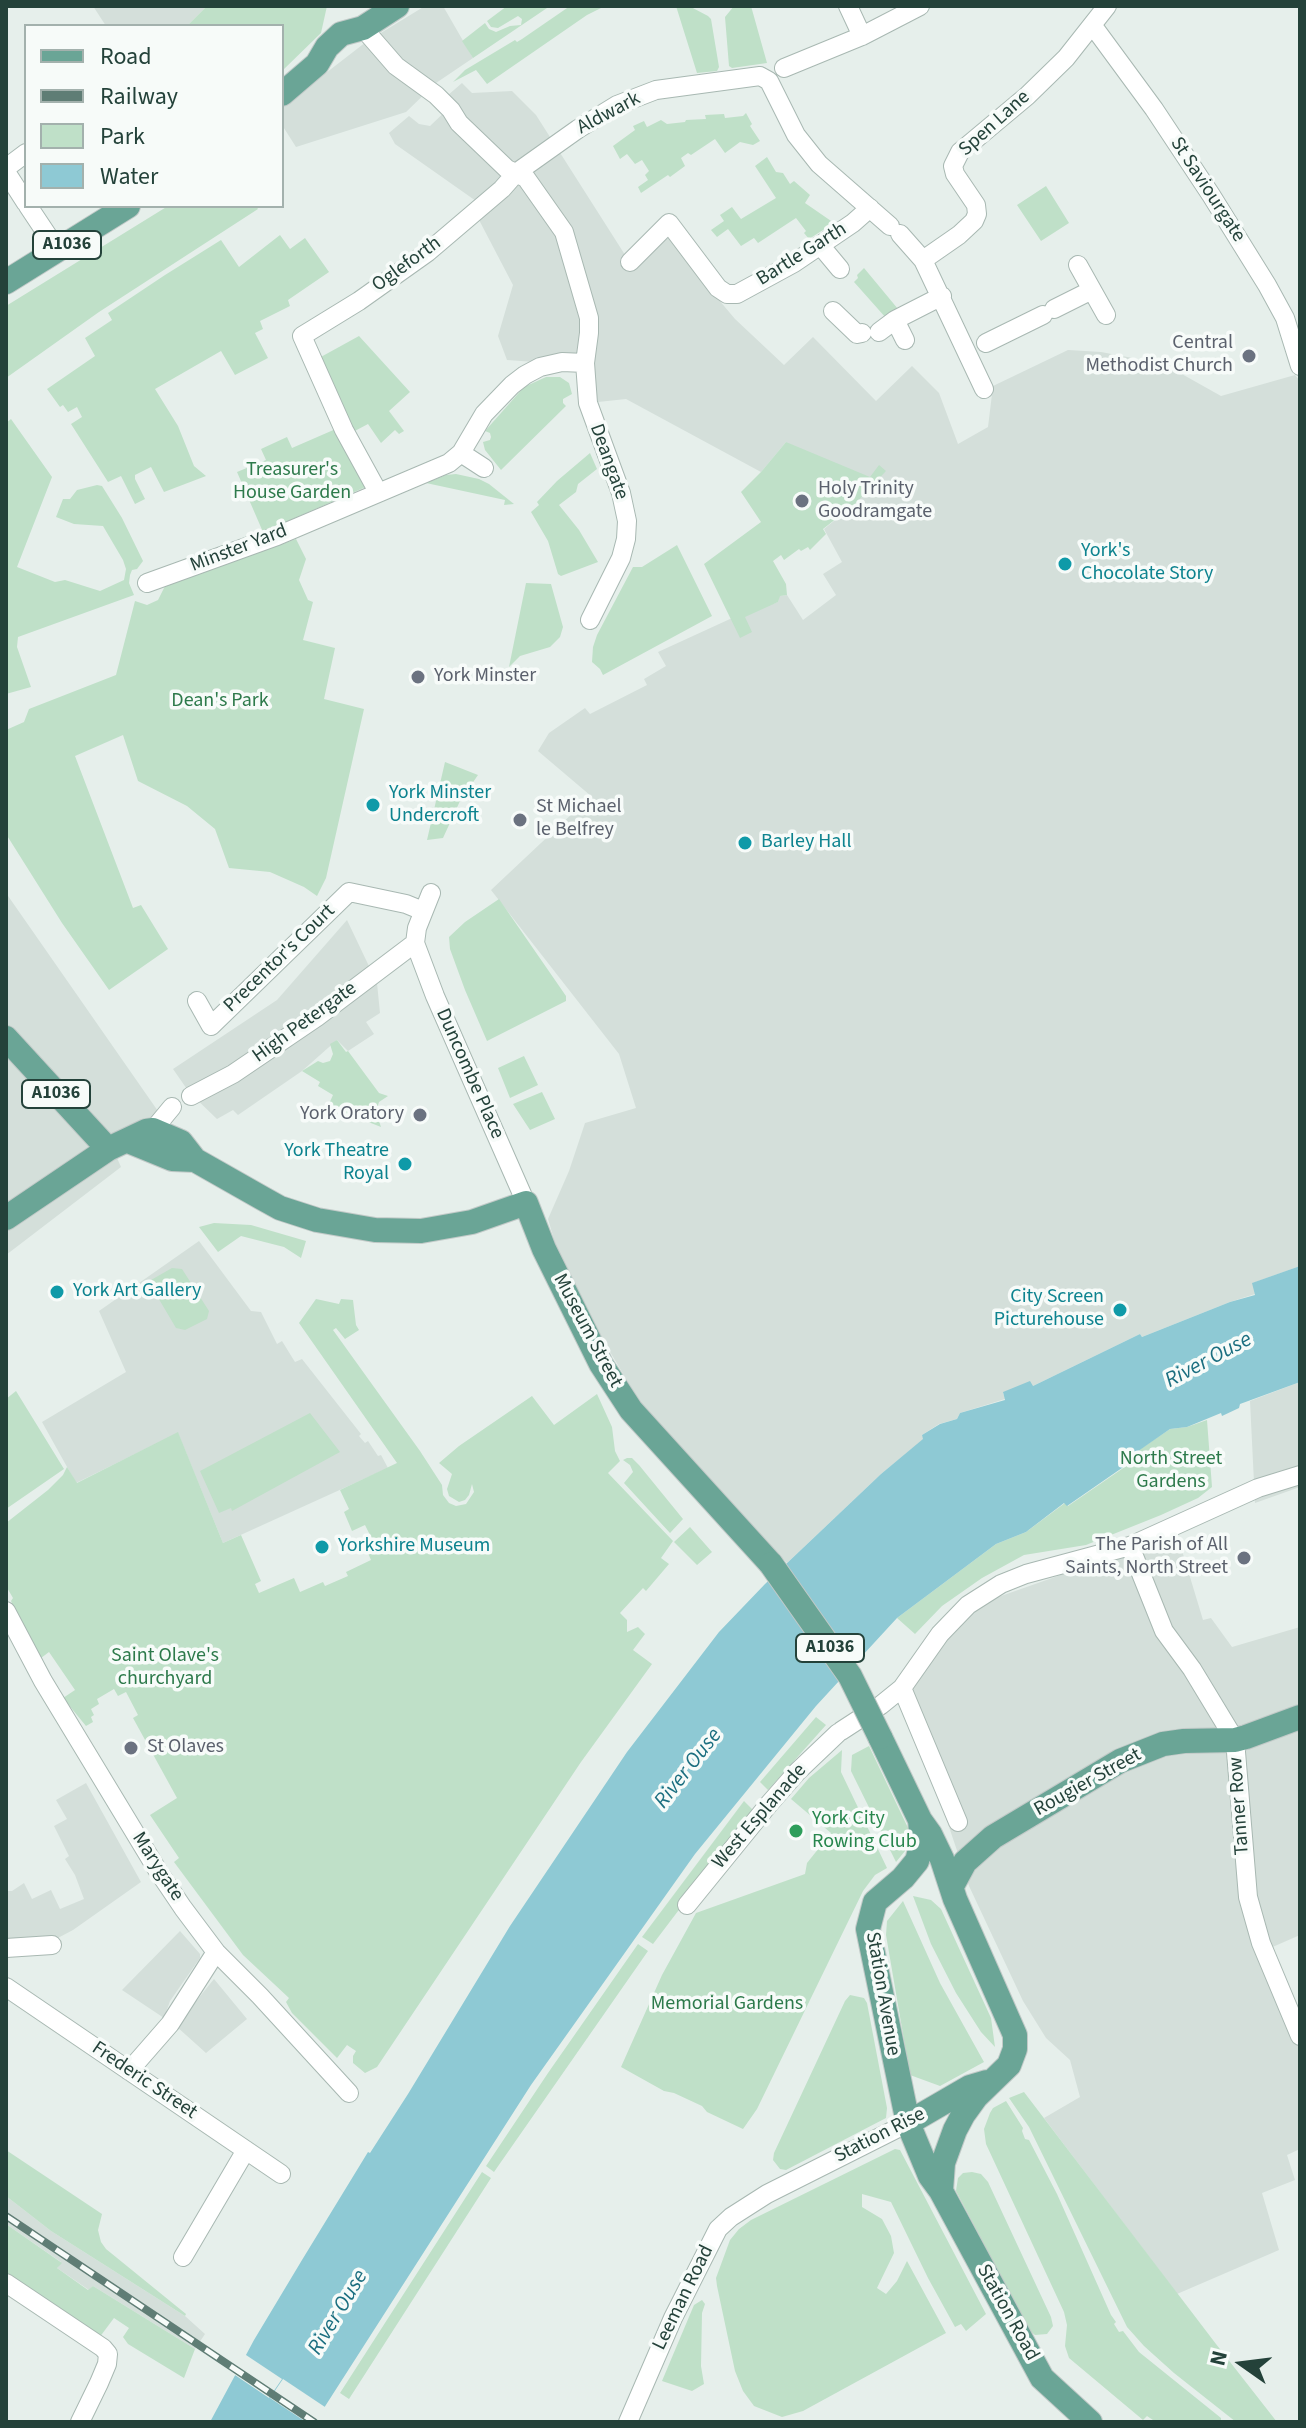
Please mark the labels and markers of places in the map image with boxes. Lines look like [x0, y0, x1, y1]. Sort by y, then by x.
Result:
place label: Central Methodist Church [1086, 332, 1233, 379]
marker: Central Methodist Church [1240, 347, 1258, 365]
place label: Holy Trinity Goodramgate [818, 478, 932, 525]
marker: Holy Trinity Goodramgate [793, 492, 811, 510]
place label: York's Chocolate Story [1081, 540, 1213, 587]
marker: York's Chocolate Story [1056, 555, 1074, 573]
place label: York Minster [434, 665, 536, 689]
marker: York Minster [409, 668, 427, 686]
place label: York Minster Undercroft [389, 782, 491, 829]
marker: York Minster Undercroft [364, 796, 382, 814]
place label: St Michael le Belfrey [536, 796, 622, 843]
marker: St Michael le Belfrey [511, 811, 529, 829]
place label: Barley Hall [761, 831, 852, 855]
marker: Barley Hall [736, 834, 754, 852]
place label: York Oratory [300, 1103, 404, 1127]
marker: York Oratory [411, 1106, 429, 1124]
place label: York Theatre Royal [284, 1140, 389, 1187]
marker: York Theatre Royal [396, 1155, 414, 1173]
place label: York Art Gallery [73, 1280, 201, 1304]
marker: York Art Gallery [48, 1283, 66, 1301]
place label: City Screen Picturehouse [994, 1286, 1104, 1333]
marker: City Screen Picturehouse [1111, 1301, 1129, 1319]
place label: The Parish of All Saints, North Street [1065, 1534, 1228, 1581]
place label: Yorkshire Museum [338, 1535, 490, 1559]
marker: Yorkshire Museum [313, 1538, 331, 1556]
marker: The Parish of All Saints, North Street [1235, 1549, 1253, 1567]
place label: St Olaves [147, 1736, 224, 1760]
marker: St Olaves [122, 1739, 140, 1757]
place label: York City Rowing Club [812, 1808, 917, 1855]
marker: York City Rowing Club [787, 1822, 805, 1840]

